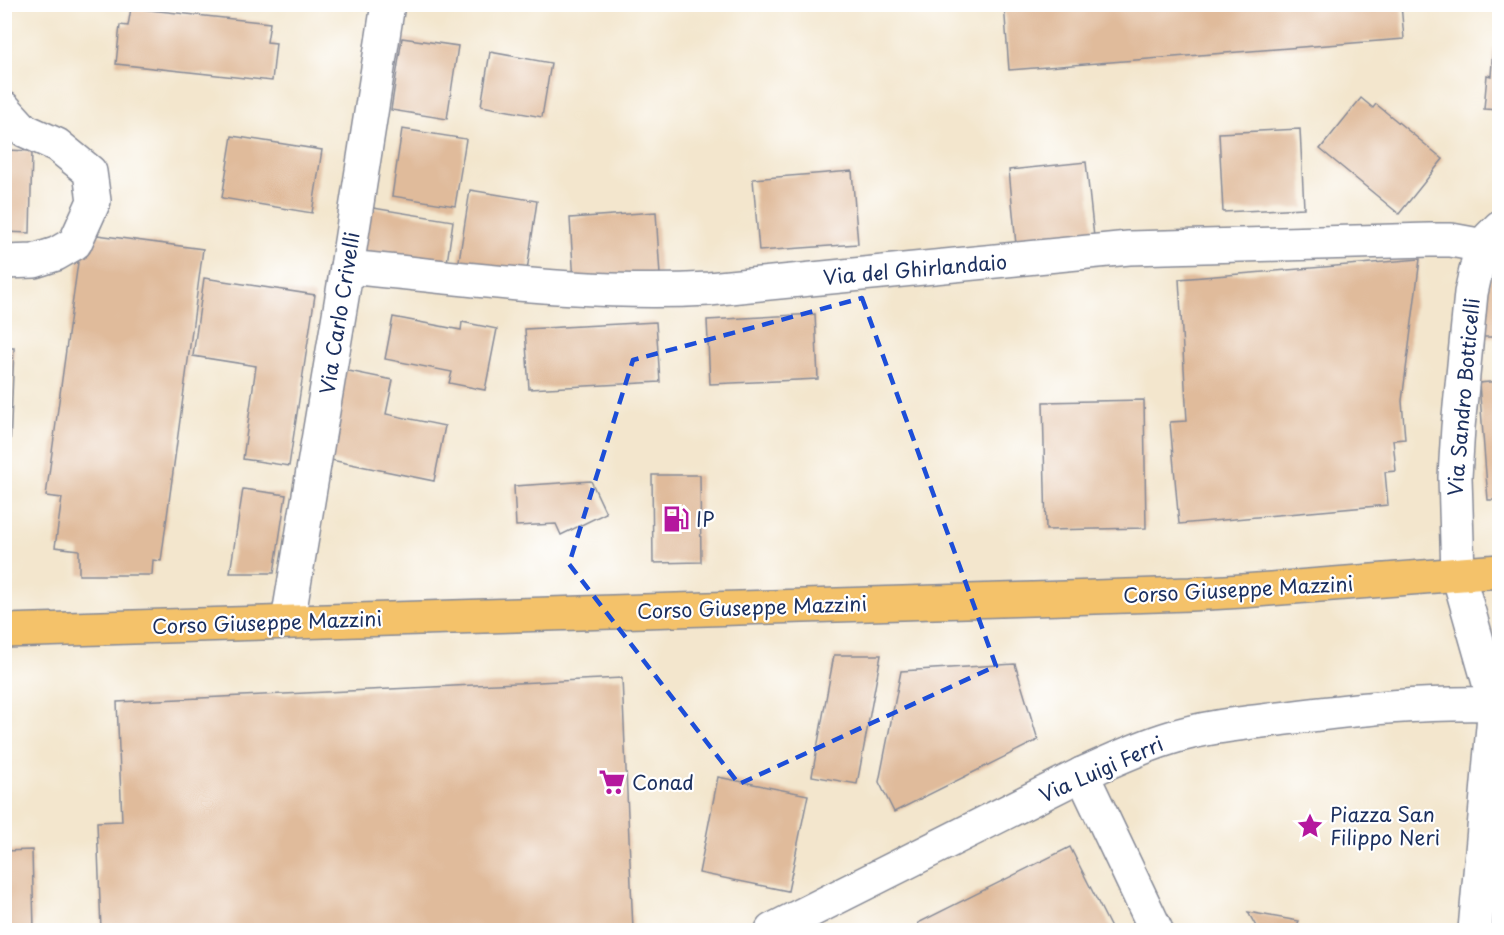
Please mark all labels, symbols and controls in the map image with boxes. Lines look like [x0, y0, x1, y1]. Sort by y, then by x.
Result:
street label: Via Carlo Crivelli [311, 230, 367, 396]
street label: Via del Ghirlandaio [822, 246, 1008, 292]
street label: Via Sandro Botticelli [1439, 297, 1487, 497]
fuel station icon: IP [661, 504, 691, 534]
place label: IP [696, 504, 715, 534]
street label: Corso Giuseppe Mazzini [1122, 568, 1354, 610]
street label: Corso Giuseppe Mazzini [636, 588, 868, 626]
street label: Corso Giuseppe Mazzini [151, 603, 383, 641]
street label: Via Luigi Ferri [1034, 728, 1168, 810]
supermarket icon: Conad [597, 767, 627, 797]
place label: Conad [632, 767, 694, 797]
place label: Piazza San Filippo Neri [1330, 799, 1440, 852]
place icon: Piazza San Filippo Neri [1295, 811, 1325, 841]

